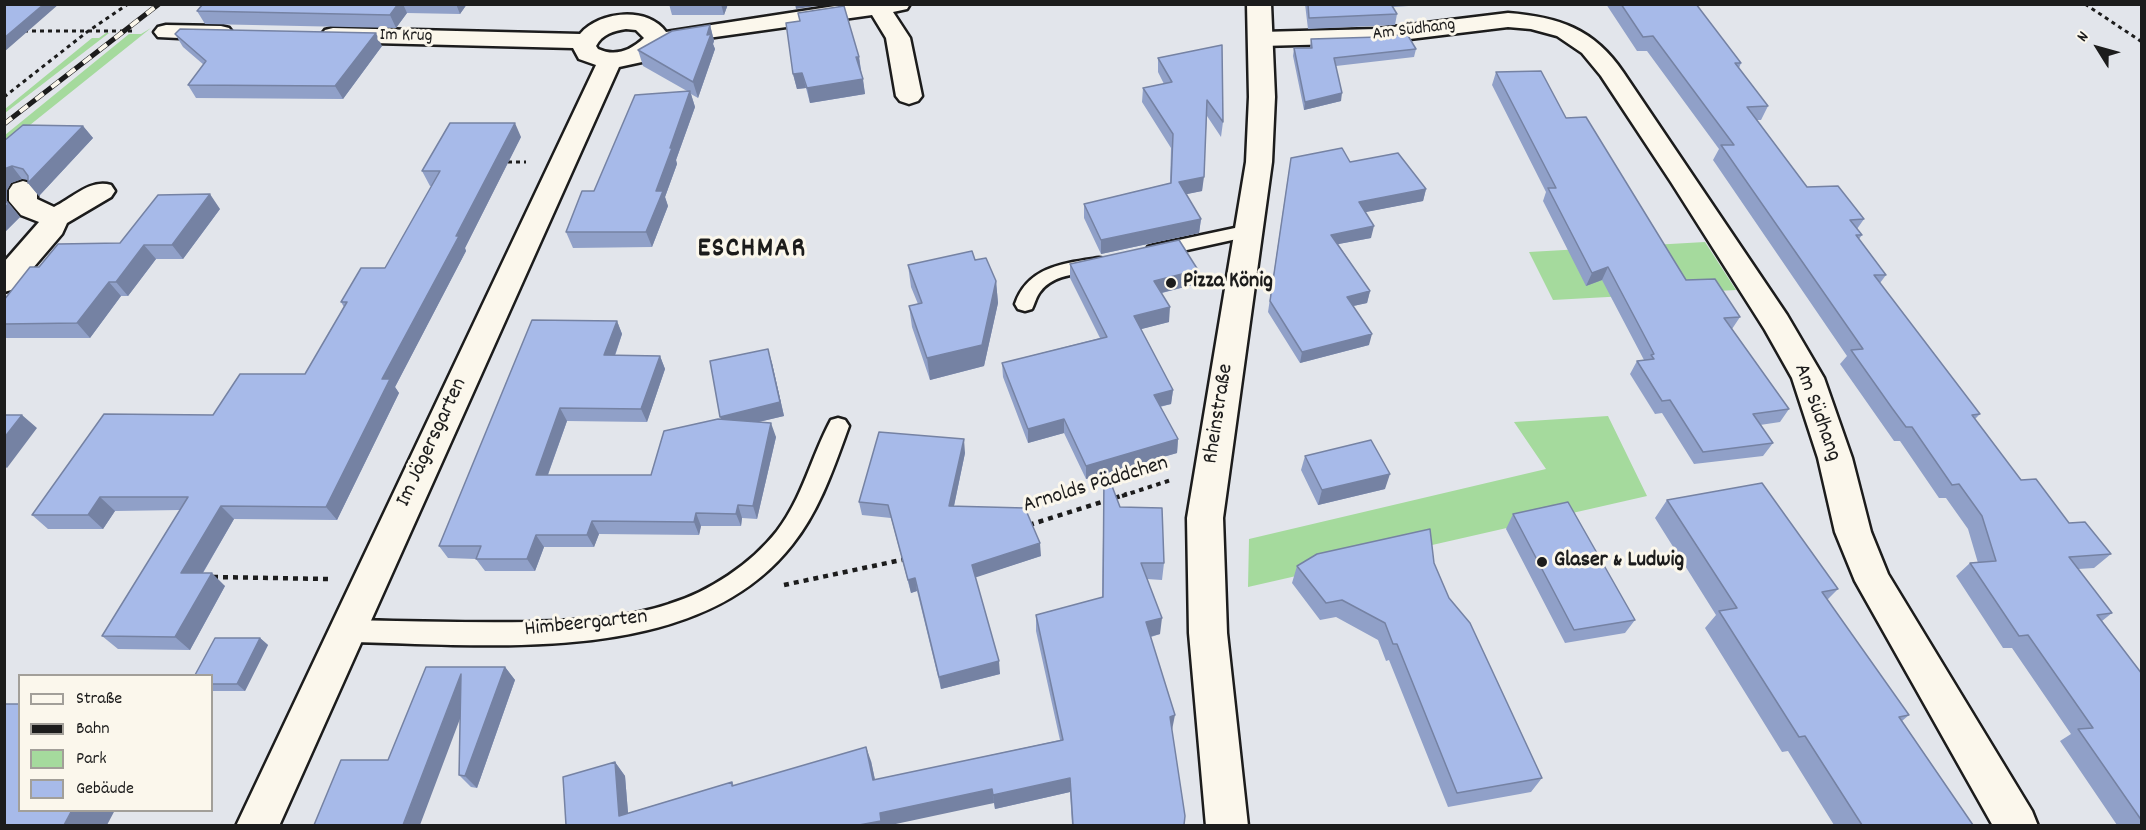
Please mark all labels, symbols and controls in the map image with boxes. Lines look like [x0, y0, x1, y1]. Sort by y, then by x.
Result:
street label: Am Südhang [1371, 15, 1457, 47]
north arrow [2068, 18, 2128, 78]
street label: Im Krug [379, 26, 433, 48]
text: N [2072, 27, 2095, 47]
district label: ESCHMAR [697, 234, 807, 268]
place label: Pizza König [1183, 270, 1273, 296]
marker: Pizza König [1164, 276, 1178, 290]
street label: Am Südhang [1786, 361, 1846, 465]
street label: Rheinstraße [1199, 362, 1241, 466]
street label: Im Jägersgarten [392, 375, 474, 511]
street label: Arnolds Päddchen [1020, 451, 1172, 521]
place label: Glaser & Ludwig [1554, 549, 1684, 575]
marker: Glaser & Ludwig [1535, 555, 1549, 569]
street label: Himbeergarten [523, 605, 649, 645]
legend [18, 674, 213, 812]
text: Straße [76, 687, 122, 712]
text: Bahn [76, 717, 110, 742]
text: Park [76, 747, 107, 772]
text: Gebäude [76, 777, 134, 802]

